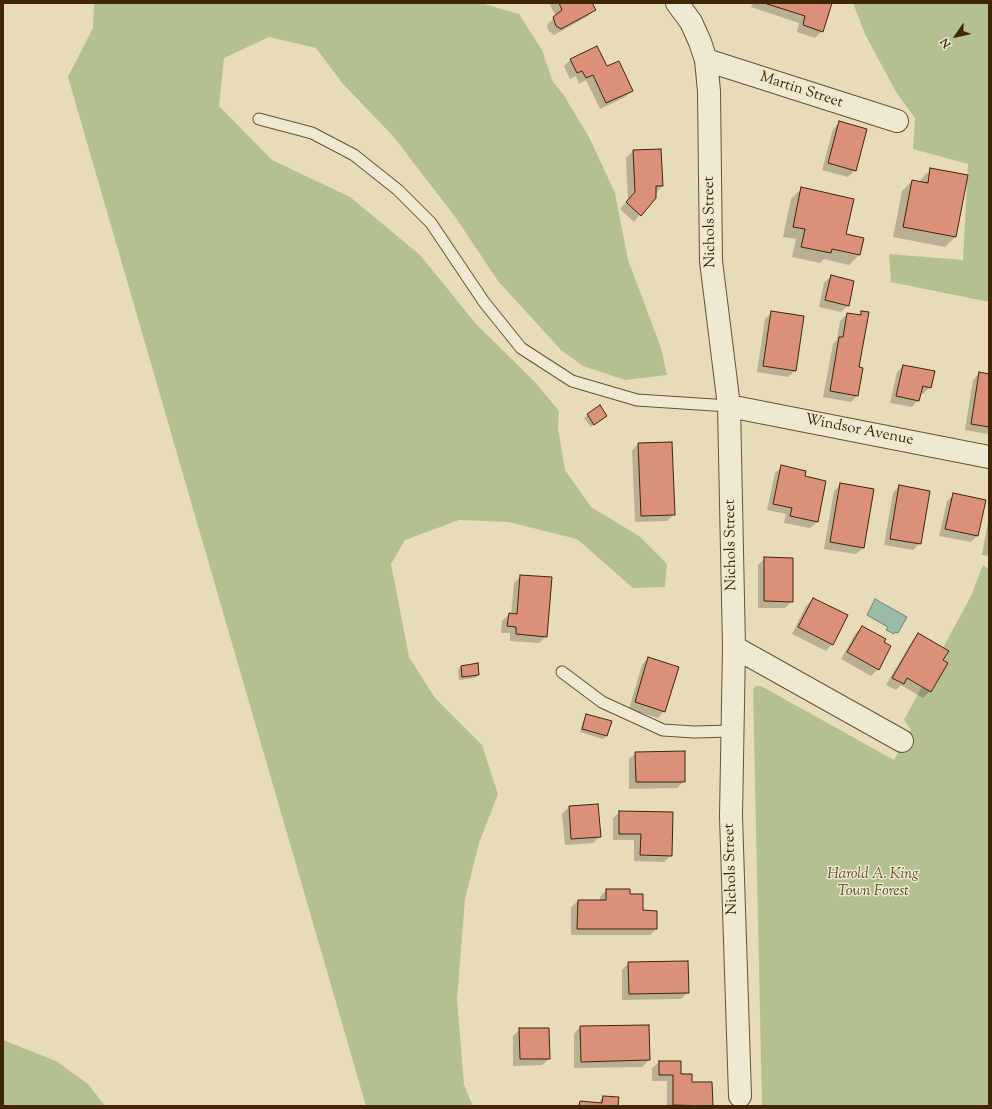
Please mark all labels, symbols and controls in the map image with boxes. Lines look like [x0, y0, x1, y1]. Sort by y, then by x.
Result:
north arrow [936, 16, 976, 56]
text: N [937, 35, 955, 51]
street label: Martin Street [757, 69, 845, 113]
street label: Nichols Street [701, 176, 721, 268]
street label: Windsor Avenue [803, 412, 915, 450]
street label: Nichols Street [722, 499, 742, 591]
street label: Nichols Street [721, 823, 743, 915]
park label: Harold A. King Town Forest [827, 866, 919, 901]

